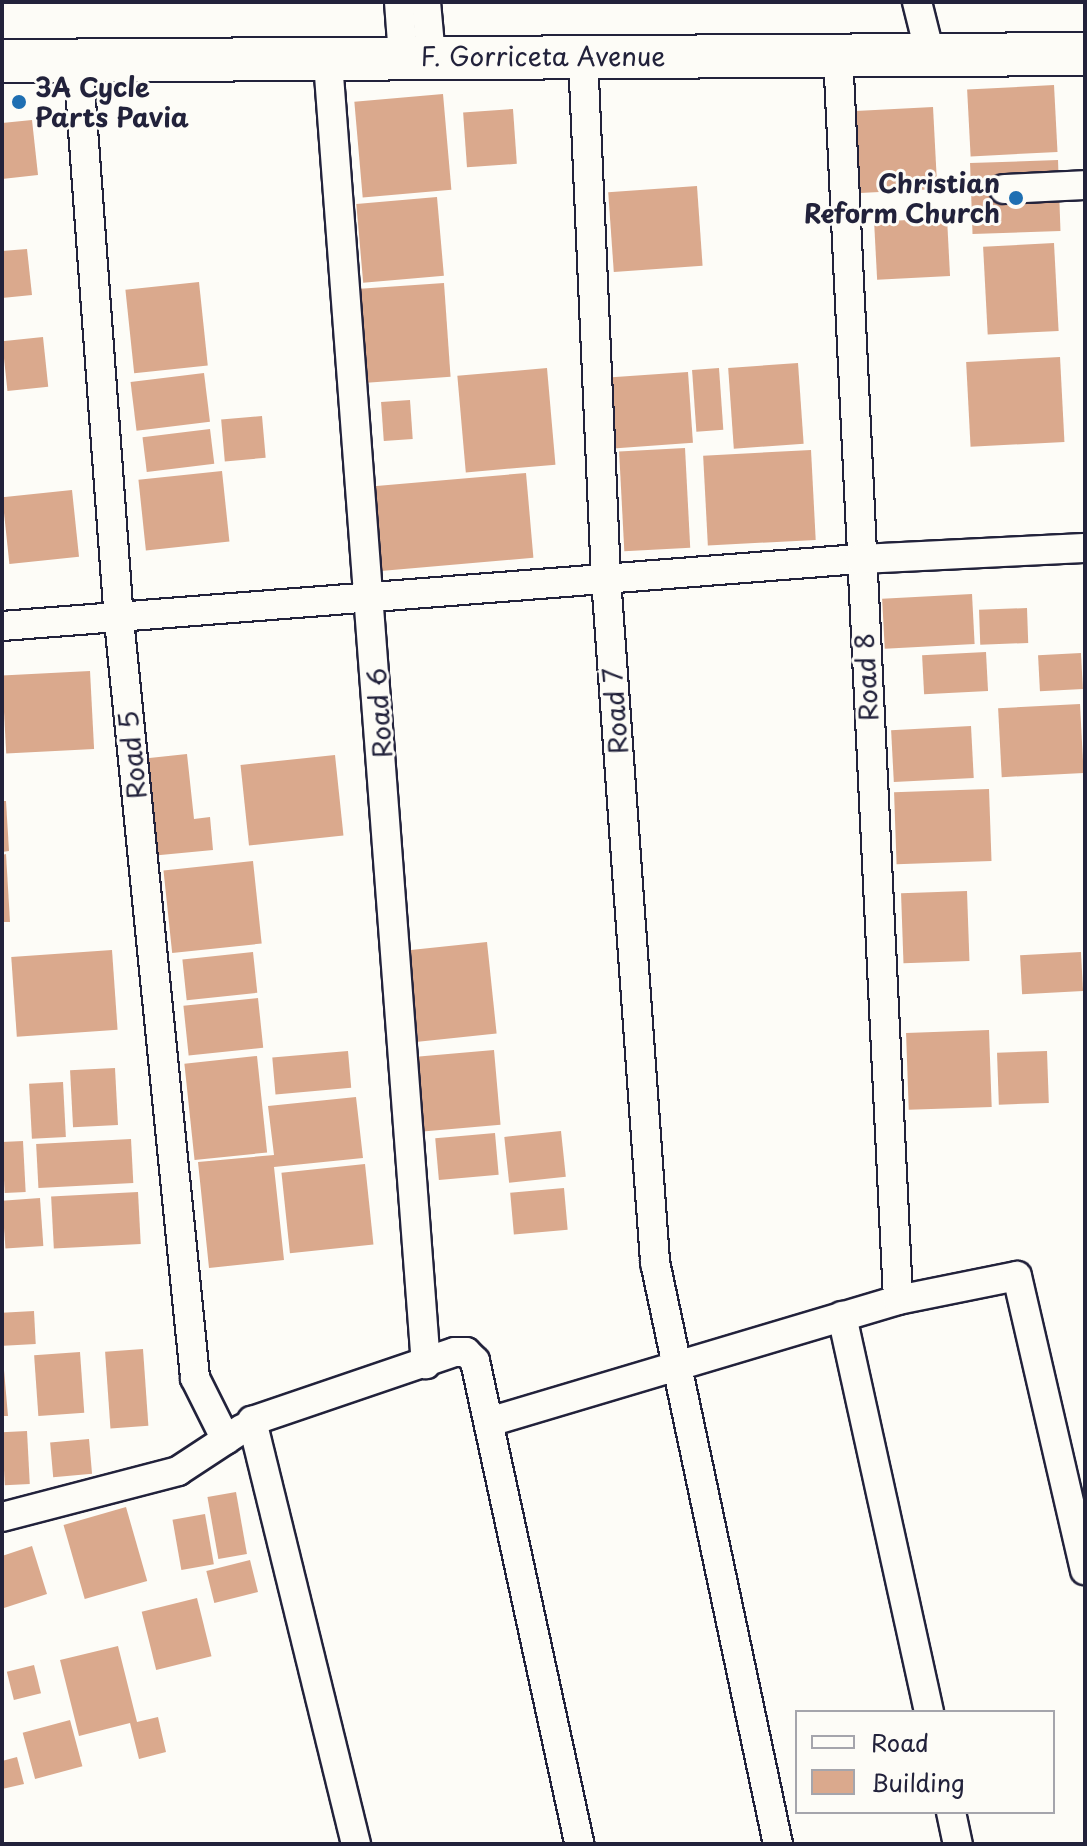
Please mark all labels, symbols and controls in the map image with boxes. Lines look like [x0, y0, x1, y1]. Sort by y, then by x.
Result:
street label: F. Gorriceta Avenue [421, 40, 665, 72]
place label: 3A Cycle Parts Pavia [35, 71, 189, 132]
marker: 3A Cycle Parts Pavia [10, 93, 28, 111]
place label: Christian Reform Church [803, 167, 1000, 228]
marker: Christian Reform Church [1007, 189, 1025, 207]
street label: Road 8 [848, 632, 884, 722]
street label: Road 6 [360, 667, 398, 759]
street label: Road 7 [596, 667, 634, 755]
street label: Road 5 [112, 710, 152, 800]
legend [795, 1710, 1055, 1814]
text: Road [871, 1724, 929, 1760]
text: Building [871, 1764, 965, 1800]

